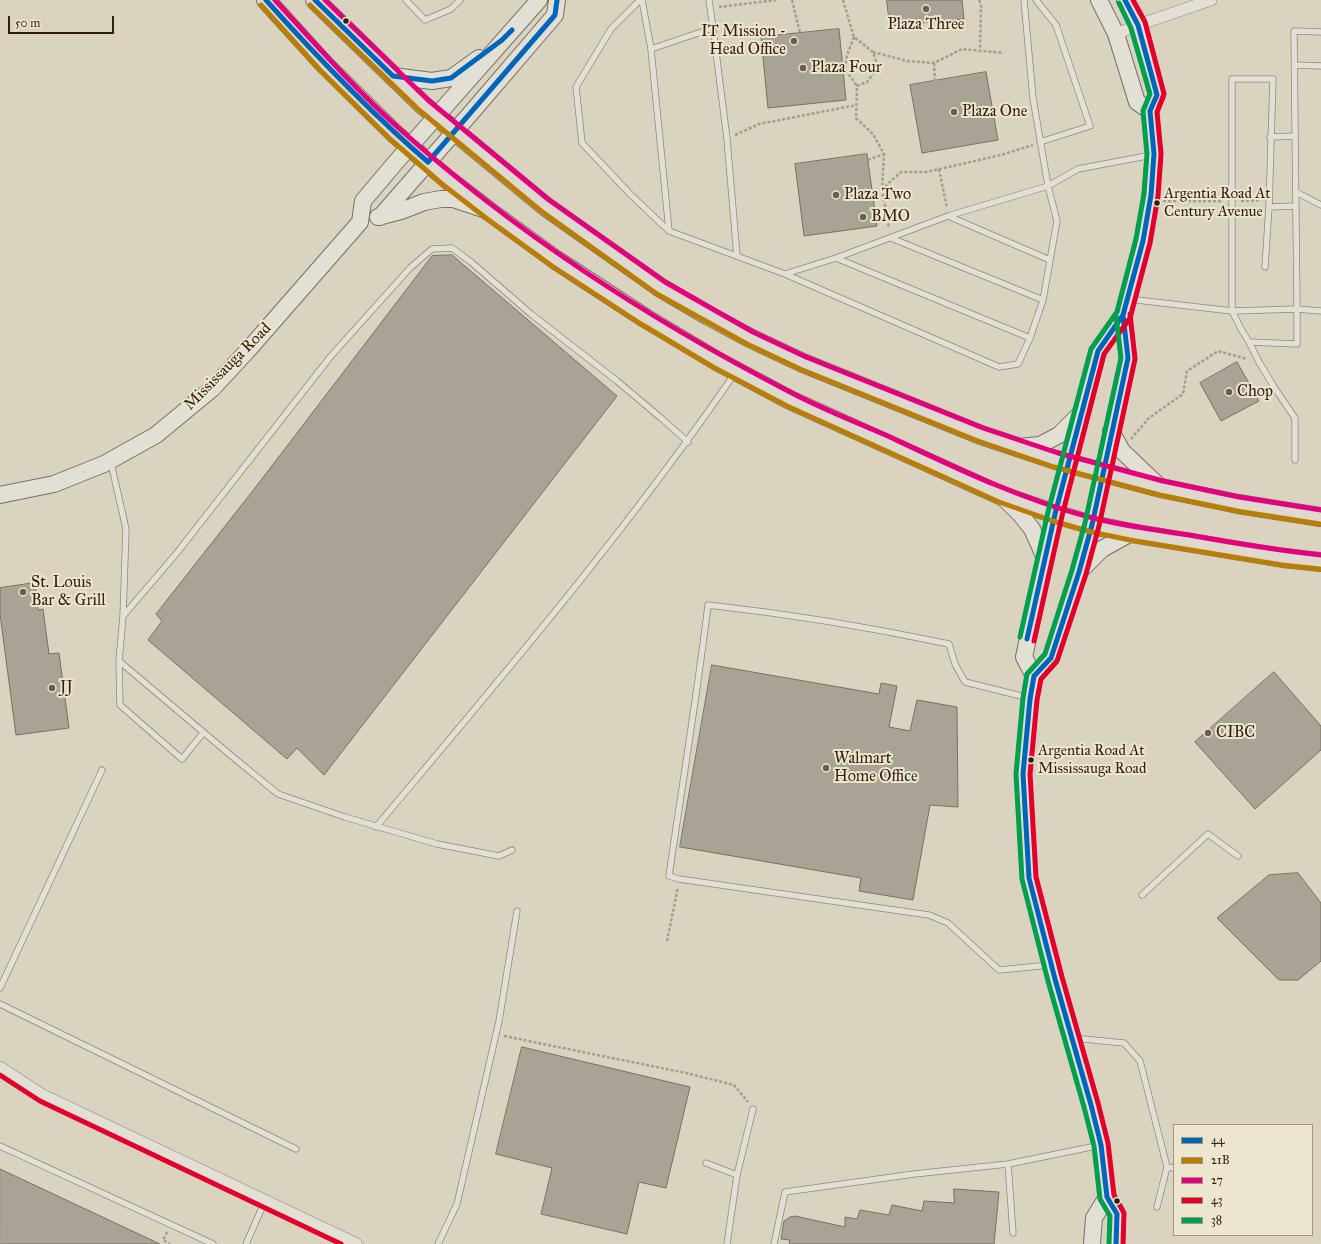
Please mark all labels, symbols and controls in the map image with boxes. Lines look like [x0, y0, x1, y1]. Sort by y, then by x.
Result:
marker: Plaza Three [921, 4, 931, 14]
scale bar [10, 8, 116, 34]
place label: Plaza Three [888, 15, 964, 35]
text: 50 m [15, 16, 40, 30]
unlabelled marker [341, 16, 351, 26]
place label: IT Mission - Head Office [701, 22, 786, 60]
marker: IT Mission - Head Office [789, 36, 799, 46]
place label: Plaza Four [811, 58, 882, 78]
marker: Plaza Four [798, 63, 808, 73]
place label: Plaza One [962, 102, 1027, 122]
marker: Plaza One [949, 107, 959, 117]
place label: Plaza Two [844, 185, 911, 205]
place label: Argentia Road At Century Avenue [1164, 185, 1270, 220]
marker: Plaza Two [831, 190, 841, 200]
marker: Argentia Road At Century Avenue [1152, 198, 1162, 208]
place label: BMO [871, 207, 910, 227]
marker: BMO [858, 212, 868, 222]
street label: Mississauga Road [180, 319, 276, 415]
place label: Chop [1237, 382, 1273, 402]
marker: Chop [1224, 387, 1234, 397]
place label: St. Louis Bar & Grill [31, 573, 106, 611]
marker: St. Louis Bar & Grill [18, 587, 28, 597]
place label: JJ [60, 678, 73, 698]
marker: JJ [47, 683, 57, 693]
place label: CIBC [1216, 723, 1255, 743]
marker: CIBC [1203, 728, 1213, 738]
place label: Argentia Road At Mississauga Road [1038, 742, 1146, 777]
place label: Walmart Home Office [834, 749, 918, 787]
marker: Argentia Road At Mississauga Road [1026, 755, 1036, 765]
marker: Walmart Home Office [821, 763, 831, 773]
legend [1173, 1124, 1313, 1236]
text: 44 [1211, 1133, 1224, 1147]
text: 21B [1211, 1153, 1230, 1167]
text: 27 [1211, 1173, 1223, 1187]
text: 43 [1211, 1193, 1222, 1207]
unlabelled marker [1112, 1196, 1122, 1206]
text: 38 [1211, 1213, 1222, 1227]

